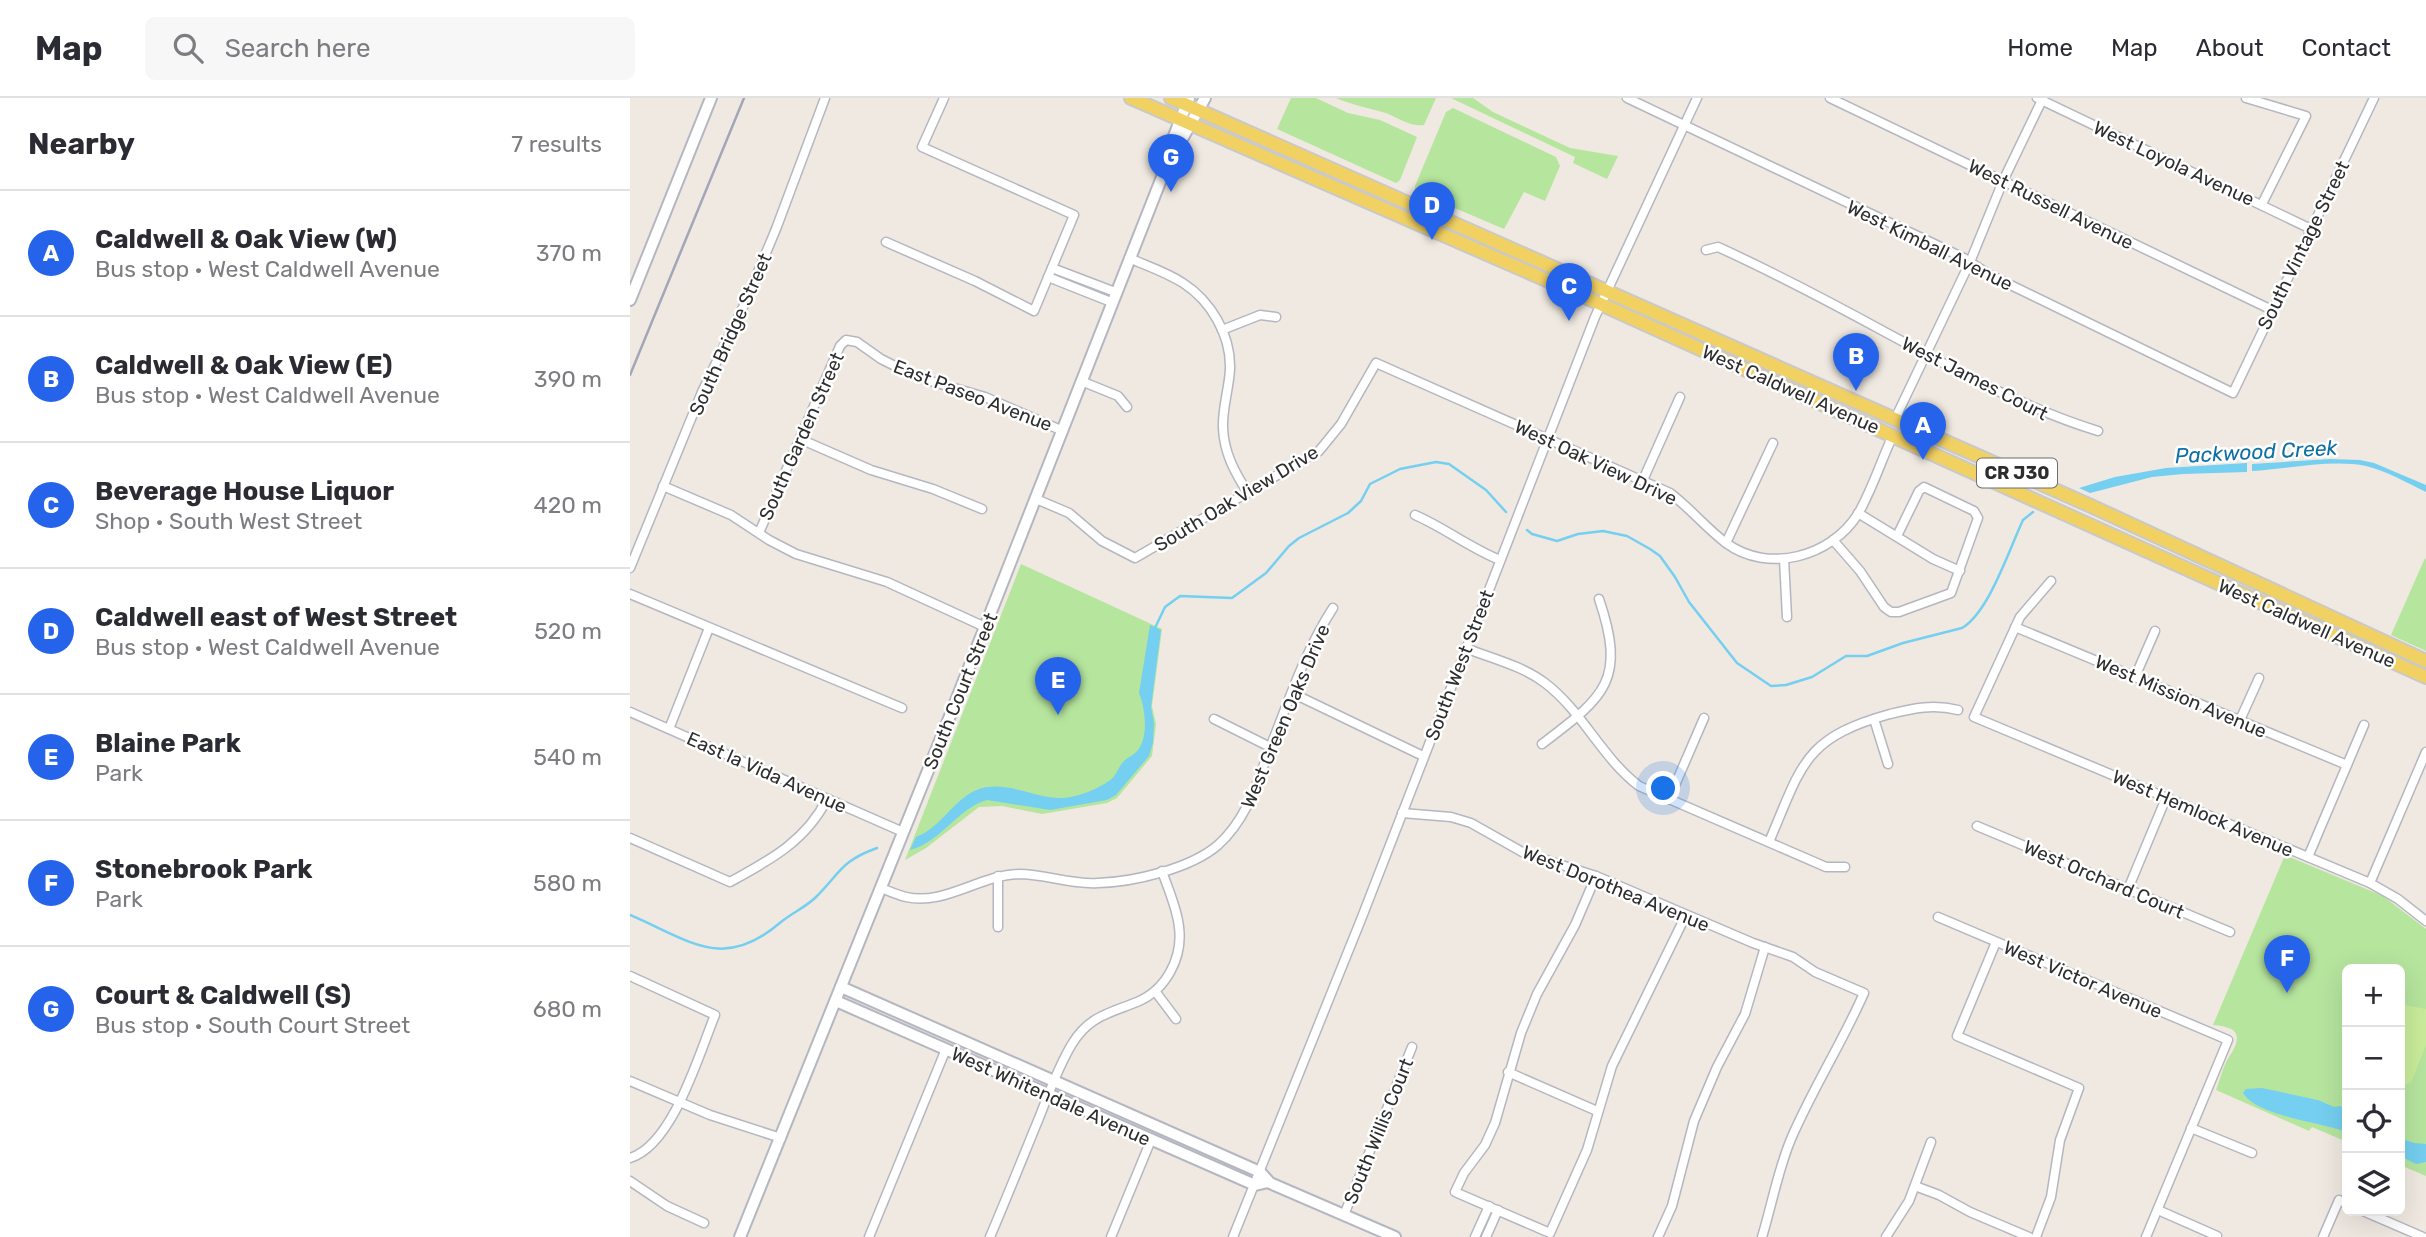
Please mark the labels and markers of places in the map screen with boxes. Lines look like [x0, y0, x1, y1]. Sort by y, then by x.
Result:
pin: G [1148, 134, 1194, 192]
pin: D [1409, 182, 1455, 240]
pin: C [1546, 263, 1592, 321]
pin: B [1833, 333, 1879, 391]
pin: A [1900, 402, 1946, 460]
pin: E [1035, 657, 1081, 715]
pin: F [2264, 935, 2310, 993]

